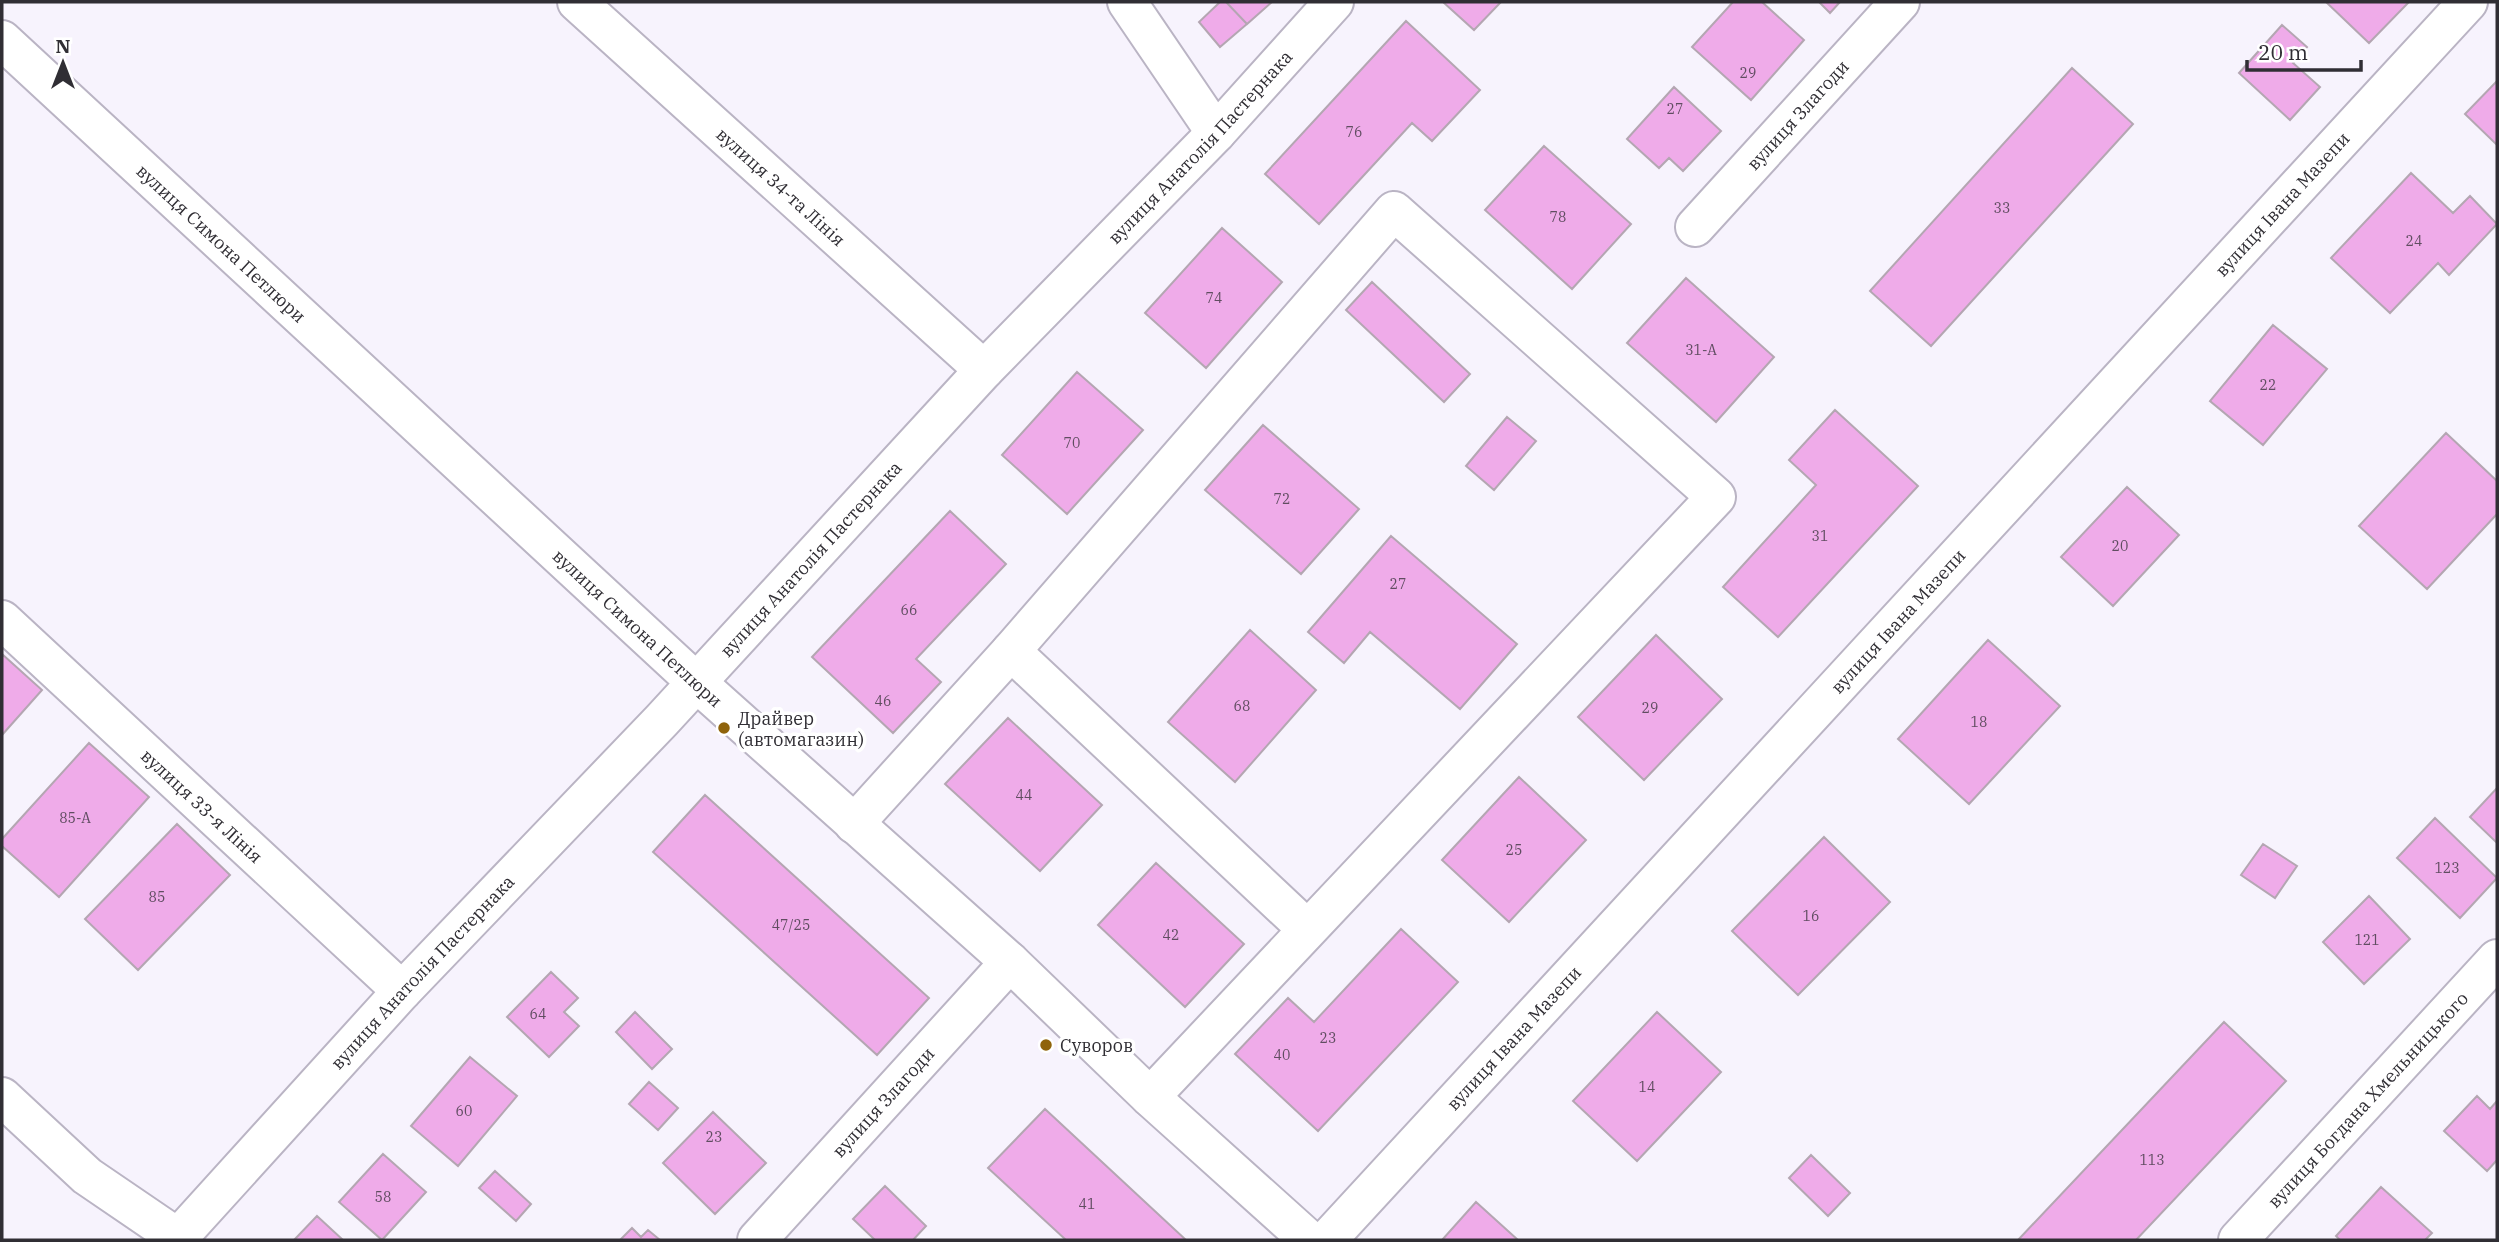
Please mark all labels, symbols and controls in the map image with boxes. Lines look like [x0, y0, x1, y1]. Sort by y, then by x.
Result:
north arrow [28, 28, 98, 98]
scale bar [2247, 28, 2361, 72]
text: N [55, 34, 71, 58]
text: 20 m [2258, 38, 2308, 66]
street label: вулиця Анатолія Пастернака [1103, 45, 1297, 248]
street label: вулиця Злагоди [1741, 55, 1853, 175]
house number: 29 [1740, 64, 1756, 82]
house number: 27 [1667, 100, 1683, 118]
street label: вулиця 34-та Лінія [712, 122, 850, 251]
house number: 76 [1346, 123, 1362, 141]
street label: вулиця Івана Мазепи [2210, 127, 2354, 281]
street label: вулиця Симона Петлюри [132, 159, 311, 327]
house number: 33 [1994, 199, 2010, 217]
house number: 78 [1550, 208, 1566, 226]
house number: 24 [2406, 232, 2422, 250]
house number: 74 [1206, 289, 1222, 307]
house number: 31-А [1685, 341, 1717, 359]
house number: 22 [2260, 376, 2276, 394]
house number: 70 [1064, 434, 1080, 452]
street label: вулиця Анатолія Пастернака [715, 456, 906, 661]
house number: 72 [1274, 490, 1290, 508]
house number: 31 [1812, 527, 1828, 545]
house number: 20 [2112, 537, 2128, 555]
street label: вулиця Симона Петлюри [548, 544, 727, 712]
street label: вулиця Івана Мазепи [1825, 544, 1970, 698]
house number: 27 [1390, 575, 1406, 593]
house number: 66 [901, 601, 917, 619]
house number: 46 [875, 692, 891, 710]
house number: 68 [1234, 697, 1250, 715]
house number: 29 [1642, 699, 1658, 717]
place label: Драйвер (автомагазин) [738, 707, 864, 751]
house number: 18 [1971, 713, 1987, 731]
marker: Драйвер (автомагазин) [716, 720, 732, 736]
street label: вулиця 33-я Лінія [137, 744, 268, 868]
house number: 44 [1016, 786, 1032, 804]
house number: 85-А [59, 809, 91, 827]
house number: 25 [1506, 841, 1522, 859]
house number: 123 [2434, 859, 2460, 877]
street label: вулиця Анатолія Пастернака [325, 870, 519, 1074]
house number: 85 [149, 888, 165, 906]
house number: 16 [1803, 907, 1819, 925]
house number: 47/25 [772, 916, 810, 934]
house number: 42 [1163, 926, 1179, 944]
house number: 121 [2354, 931, 2380, 949]
street label: вулиця Івана Мазепи [1441, 961, 1586, 1115]
street label: вулиця Богдана Хмельницького [2262, 987, 2473, 1212]
house number: 64 [530, 1005, 546, 1023]
house number: 23 [1320, 1029, 1336, 1047]
place label: Суворов [1060, 1034, 1133, 1057]
marker: Суворов [1038, 1037, 1054, 1053]
street label: вулиця Злагоди [827, 1042, 939, 1162]
house number: 40 [1274, 1046, 1290, 1064]
house number: 14 [1639, 1078, 1655, 1096]
house number: 60 [456, 1102, 472, 1120]
house number: 23 [706, 1128, 722, 1146]
house number: 113 [2139, 1151, 2165, 1169]
house number: 58 [375, 1188, 391, 1206]
house number: 41 [1079, 1195, 1095, 1213]

